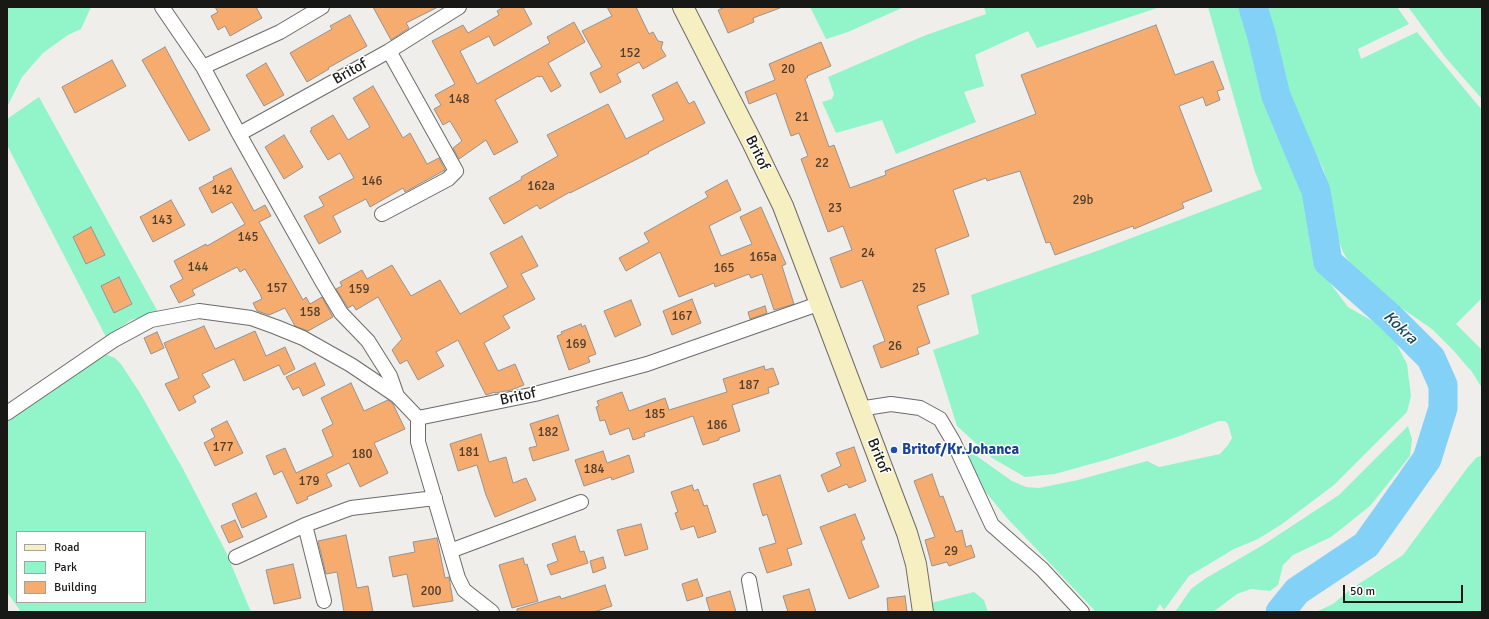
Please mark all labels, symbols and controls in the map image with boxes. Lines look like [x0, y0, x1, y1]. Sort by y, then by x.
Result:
house number: 152 [619, 46, 641, 62]
street label: Britof [330, 55, 370, 89]
house number: 20 [781, 62, 795, 78]
house number: 148 [448, 92, 470, 108]
house number: 21 [795, 110, 809, 126]
street label: Britof [741, 133, 773, 173]
house number: 22 [815, 156, 829, 172]
house number: 146 [361, 174, 383, 190]
house number: 162a [527, 179, 555, 195]
house number: 142 [211, 183, 233, 199]
house number: 29b [1073, 193, 1093, 209]
house number: 23 [828, 201, 842, 217]
house number: 143 [151, 213, 173, 229]
house number: 145 [237, 230, 259, 246]
house number: 24 [861, 246, 875, 262]
house number: 165a [749, 250, 777, 266]
house number: 144 [187, 260, 209, 276]
house number: 165 [713, 261, 735, 277]
house number: 157 [266, 281, 288, 297]
house number: 25 [912, 281, 926, 297]
house number: 159 [348, 282, 370, 298]
house number: 158 [299, 305, 321, 321]
water label: Kokra [1379, 307, 1421, 349]
house number: 167 [671, 309, 693, 325]
house number: 169 [565, 337, 587, 353]
house number: 26 [888, 339, 902, 355]
house number: 187 [738, 378, 760, 394]
street label: Britof [498, 384, 538, 410]
house number: 185 [644, 407, 666, 423]
house number: 186 [706, 418, 728, 434]
house number: 182 [537, 425, 559, 441]
street label: Britof [863, 436, 893, 476]
house number: 177 [212, 440, 234, 456]
place label: Britof/Kr.Johanca [902, 441, 1019, 459]
house number: 181 [458, 445, 480, 461]
marker: Britof/Kr.Johanca [889, 445, 899, 455]
house number: 180 [351, 447, 373, 463]
house number: 184 [583, 462, 605, 478]
house number: 179 [298, 474, 320, 490]
legend [16, 531, 146, 603]
text: Road [54, 540, 80, 555]
house number: 29 [944, 544, 958, 560]
text: Park [54, 560, 77, 575]
scale bar [1345, 577, 1465, 603]
text: Building [54, 580, 97, 595]
house number: 200 [420, 584, 442, 600]
text: 50 m [1350, 584, 1375, 599]

